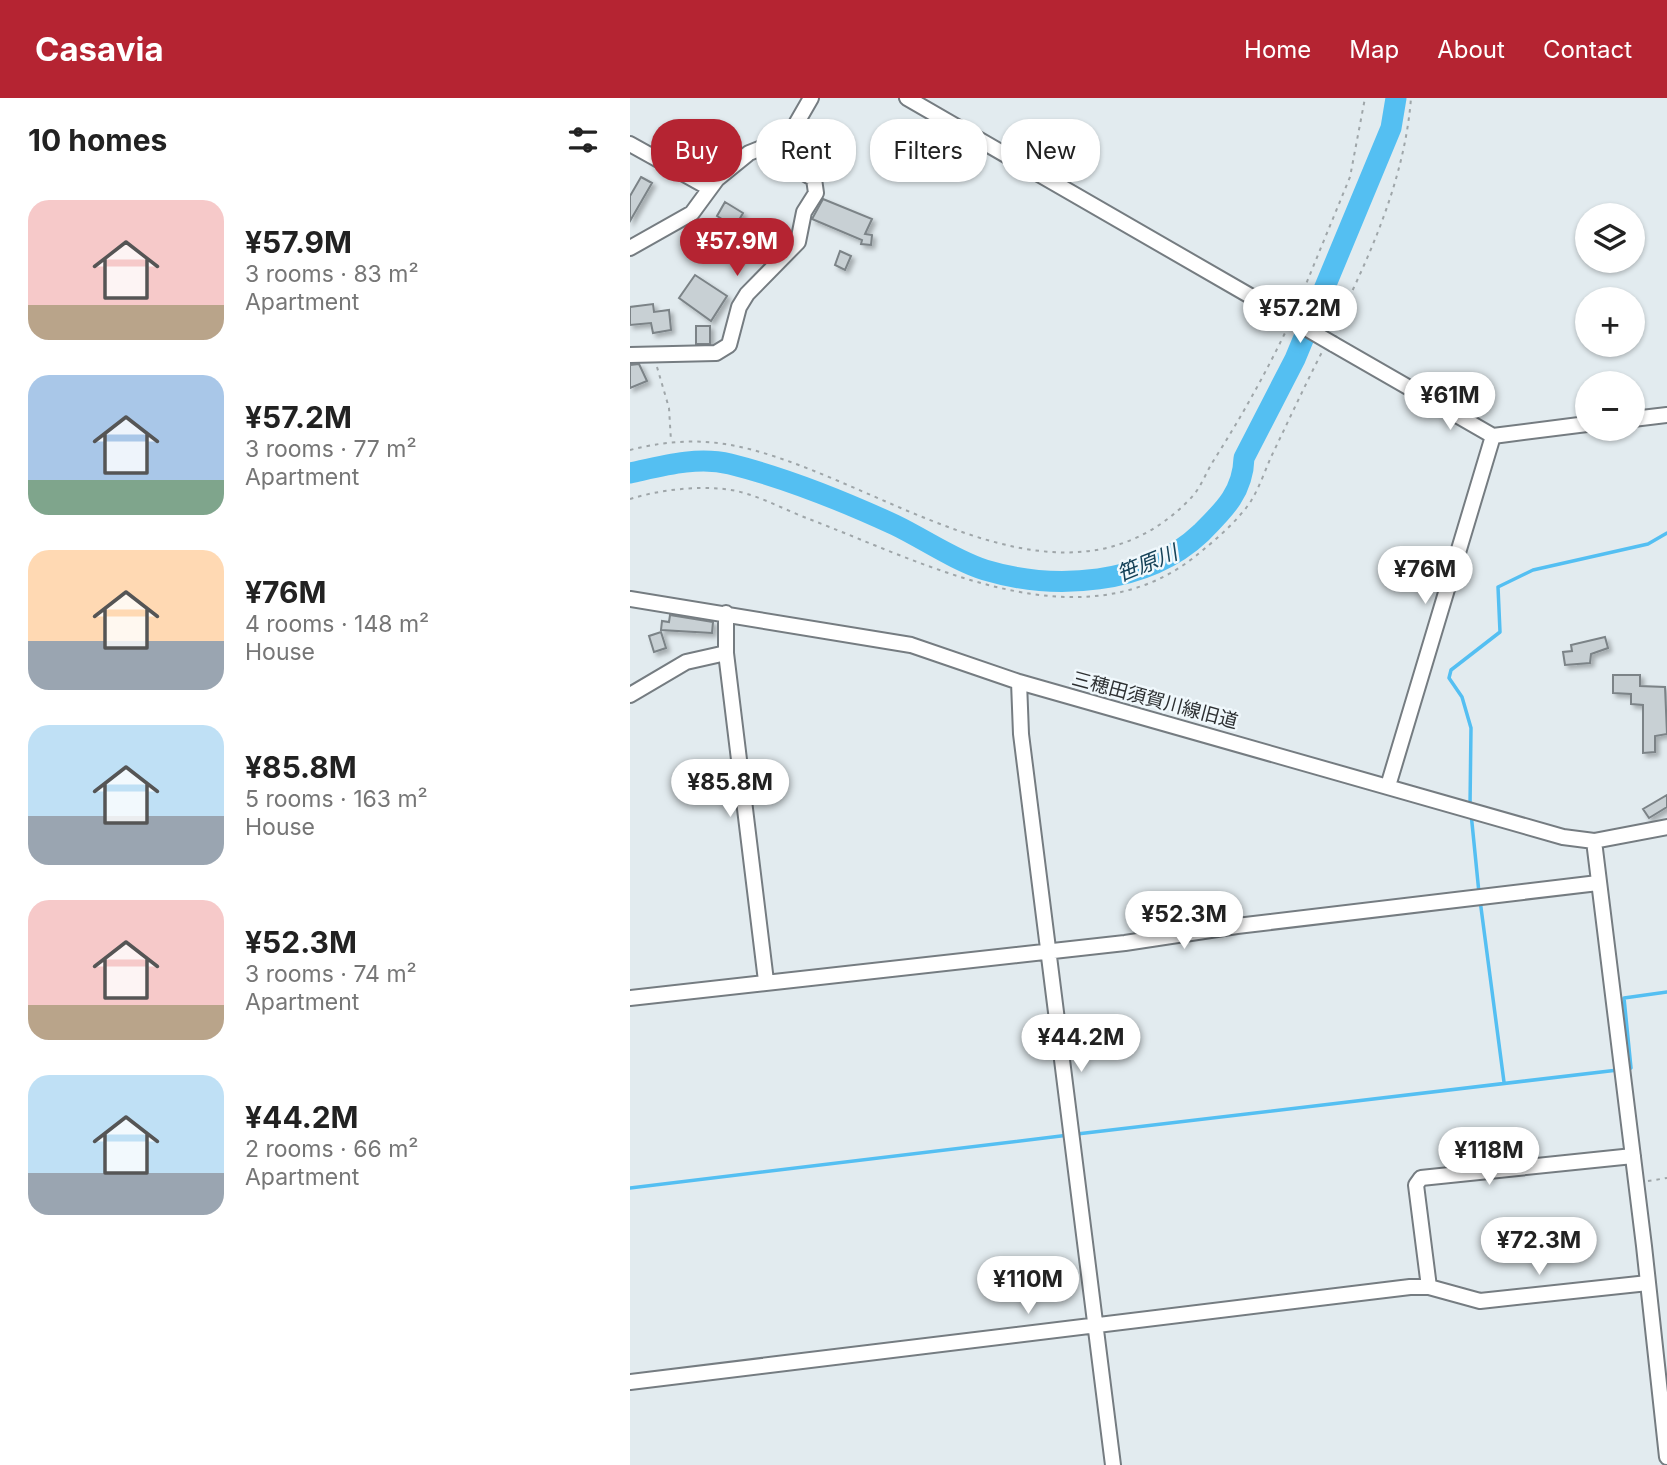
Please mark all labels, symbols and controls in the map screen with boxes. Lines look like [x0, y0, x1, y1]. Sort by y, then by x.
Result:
text: Casavia [35, 29, 164, 69]
text: Home [1244, 35, 1311, 64]
text: Map [1349, 35, 1399, 64]
text: About [1437, 35, 1505, 64]
text: Contact [1543, 35, 1632, 64]
chip: Buy [651, 119, 742, 182]
chip: Rent [756, 119, 856, 182]
chip: Filters [870, 119, 987, 182]
chip: New [1001, 119, 1100, 182]
icon: filters [564, 121, 602, 159]
text: 10 homes [28, 122, 167, 158]
map controls [1575, 203, 1645, 441]
button: layers [1575, 203, 1645, 273]
pin: ¥57.9M [680, 218, 794, 278]
text: ¥57.9M [245, 224, 352, 260]
text: ¥57.9M [696, 227, 778, 255]
icon: home [84, 228, 168, 312]
text: 3 rooms · 83 m² [245, 260, 419, 288]
pin: ¥57.2M [1243, 286, 1357, 345]
button: + [1575, 287, 1645, 357]
text: Apartment [245, 288, 359, 316]
text: ¥57.2M [1259, 294, 1341, 322]
button: − [1575, 371, 1645, 441]
pin: ¥61M [1409, 372, 1491, 432]
text: ¥61M [1420, 381, 1480, 409]
text: ¥57.2M [245, 399, 352, 435]
icon: home [84, 403, 168, 487]
text: 3 rooms · 77 m² [245, 435, 417, 463]
text: Apartment [245, 463, 359, 491]
water label: 笹原川 [1113, 539, 1183, 586]
pin: ¥76M [1384, 546, 1466, 606]
text: ¥76M [1394, 555, 1456, 583]
text: ¥76M [245, 574, 327, 610]
icon: home [84, 578, 168, 662]
text: 4 rooms · 148 m² [245, 610, 429, 638]
text: House [245, 638, 315, 666]
street label: 三穂田須賀川線旧道 [1069, 667, 1241, 733]
text: ¥85.8M [245, 749, 357, 785]
icon: home [84, 753, 168, 837]
pin: ¥85.8M [673, 760, 787, 819]
text: ¥85.8M [687, 768, 773, 796]
text: 5 rooms · 163 m² [245, 785, 428, 813]
text: House [245, 813, 315, 841]
pin: ¥52.3M [1127, 892, 1241, 951]
text: ¥52.3M [1141, 900, 1227, 928]
text: ¥52.3M [245, 924, 357, 960]
icon: home [84, 928, 168, 1012]
text: 3 rooms · 74 m² [245, 960, 417, 988]
text: Apartment [245, 988, 359, 1016]
pin: ¥44.2M [1024, 1014, 1138, 1074]
text: ¥44.2M [1037, 1023, 1125, 1051]
text: ¥44.2M [245, 1099, 359, 1135]
icon: home [84, 1103, 168, 1187]
pin: ¥118M [1440, 1128, 1538, 1187]
text: 2 rooms · 66 m² [245, 1135, 419, 1163]
text: ¥118M [1454, 1136, 1524, 1164]
text: Apartment [245, 1163, 359, 1191]
pin: ¥72.3M [1482, 1218, 1596, 1277]
text: ¥72.3M [1497, 1226, 1581, 1254]
pin: ¥110M [979, 1256, 1077, 1316]
text: ¥110M [993, 1265, 1063, 1293]

